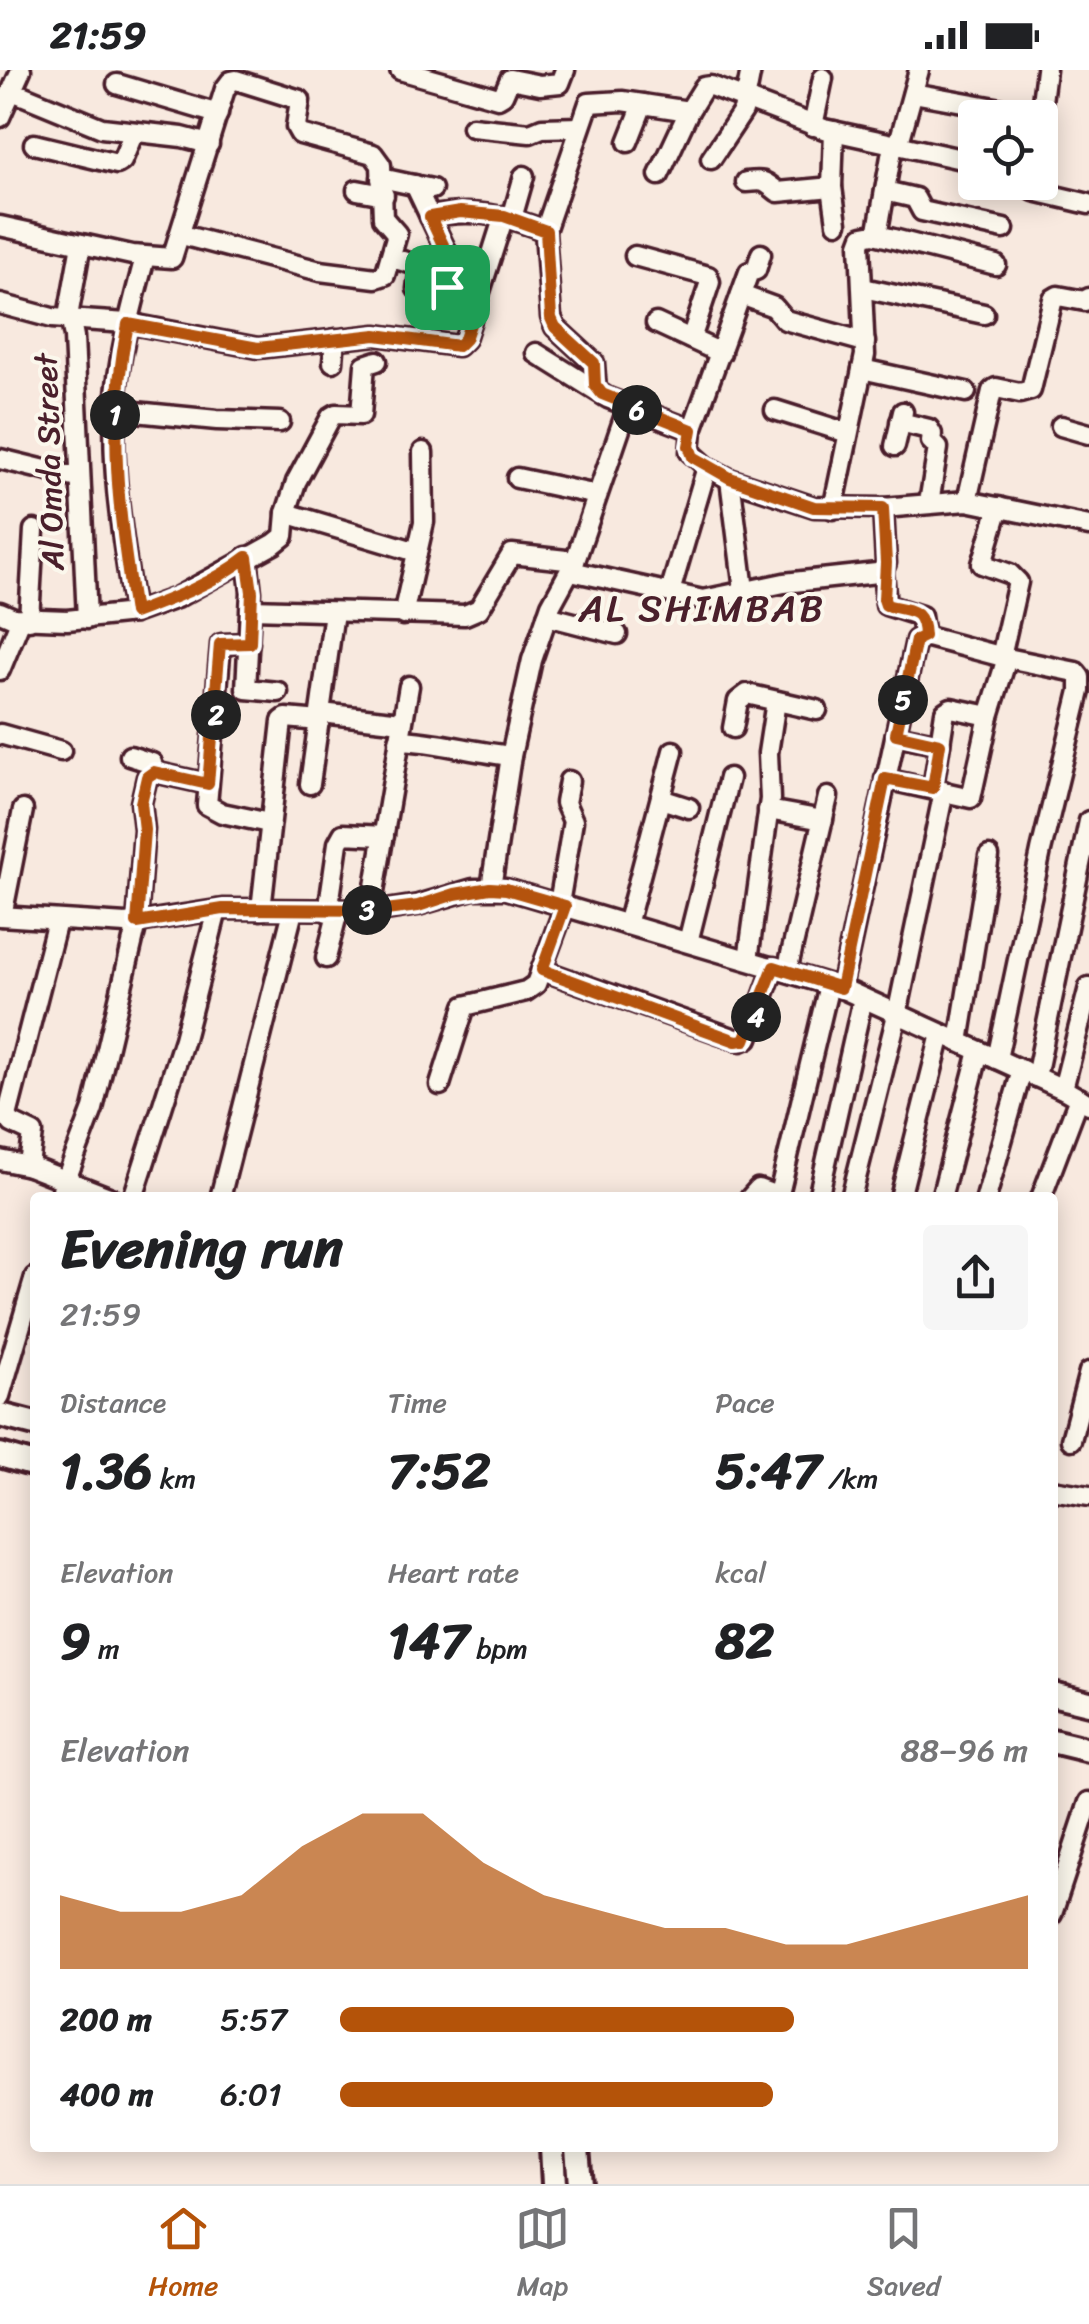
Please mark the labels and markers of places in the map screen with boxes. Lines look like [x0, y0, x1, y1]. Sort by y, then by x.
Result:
pin [405, 245, 490, 330]
pin: 6 [612, 385, 662, 435]
pin: 1 [90, 390, 140, 440]
pin: 5 [878, 675, 928, 725]
pin: 2 [191, 690, 241, 740]
pin: 3 [342, 885, 392, 935]
pin: 4 [731, 992, 781, 1042]

